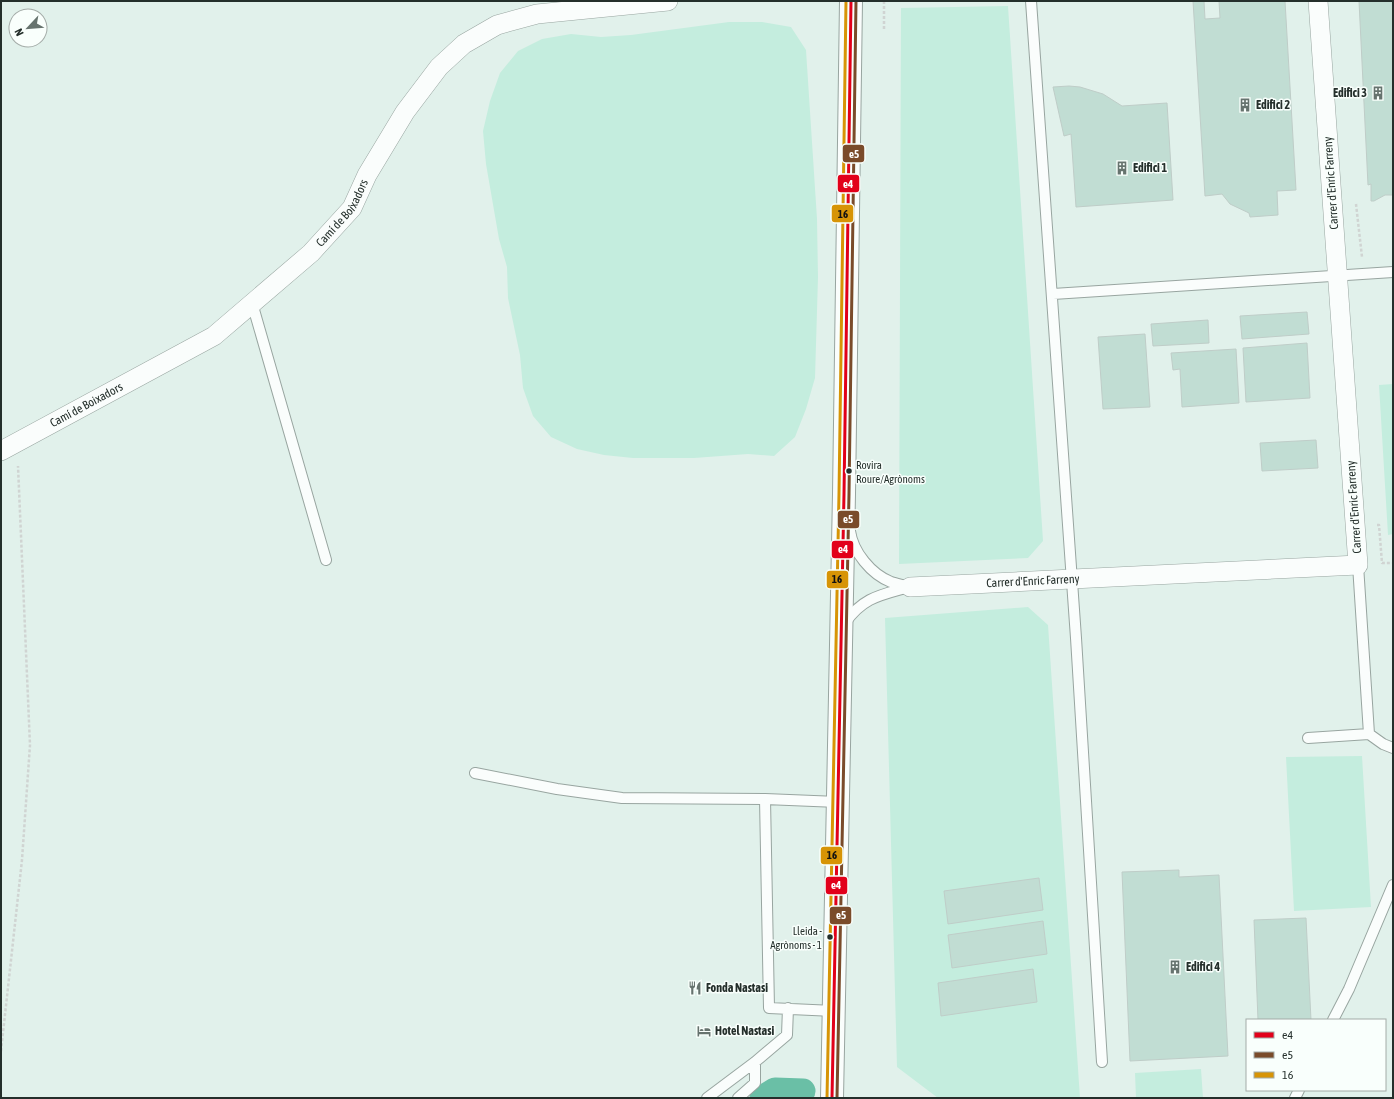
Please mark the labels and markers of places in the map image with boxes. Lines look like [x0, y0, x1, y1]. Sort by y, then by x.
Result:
building icon: Edifici 3 [1370, 85, 1386, 101]
place label: Edifici 3 [1333, 86, 1367, 100]
building icon: Edifici 2 [1237, 97, 1253, 113]
place label: Edifici 2 [1256, 98, 1290, 112]
building icon: Edifici 1 [1114, 160, 1130, 176]
place label: Edifici 1 [1133, 161, 1167, 175]
place label: Rovira Roure/Agrònoms [856, 459, 925, 485]
marker: Rovira Roure/Agrònoms [844, 466, 854, 476]
place label: Lleida - Agrònoms - 1 [770, 925, 822, 951]
marker: Lleida - Agrònoms - 1 [825, 932, 835, 942]
building icon: Edifici 4 [1167, 959, 1183, 975]
place label: Edifici 4 [1186, 960, 1220, 974]
restaurant icon: Fonda Nastasi [687, 980, 703, 996]
place label: Fonda Nastasi [706, 981, 768, 995]
hotel icon: Hotel Nastasi [696, 1023, 712, 1039]
place label: Hotel Nastasi [715, 1024, 774, 1038]

